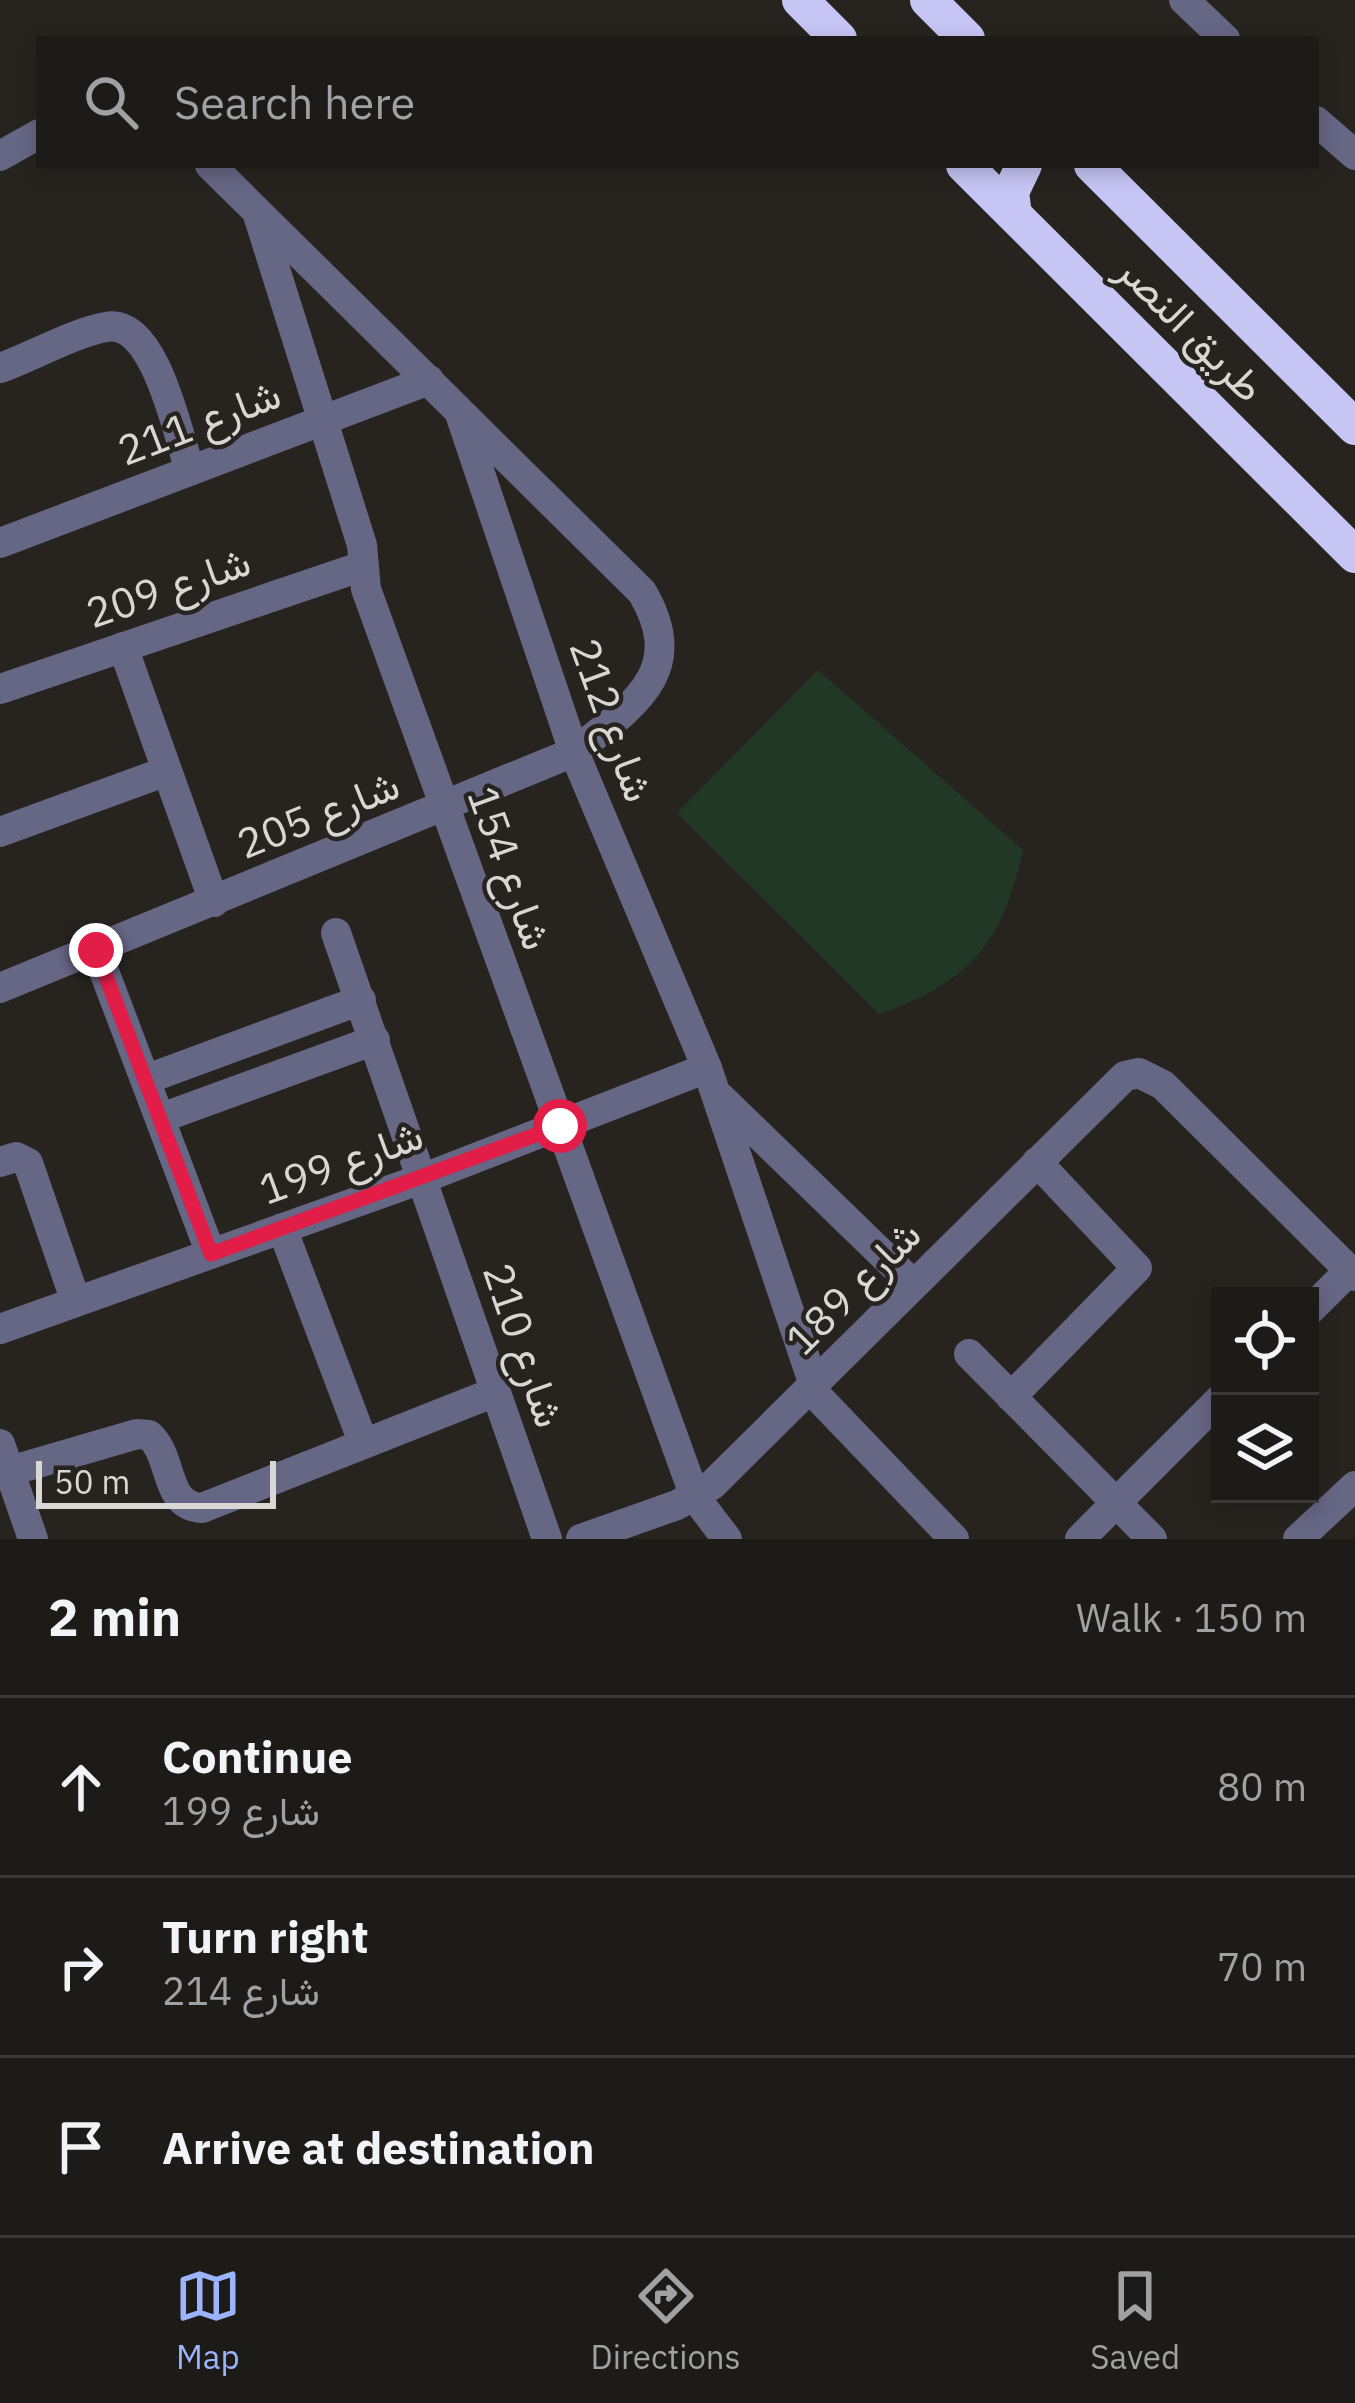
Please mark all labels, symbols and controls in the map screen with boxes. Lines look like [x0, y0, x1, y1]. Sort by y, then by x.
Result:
search box [36, 36, 1319, 168]
icon: search [78, 69, 144, 135]
text: Search here [174, 73, 415, 131]
street label: طريق النصر [1105, 241, 1277, 413]
street label: شارع 211 [110, 365, 289, 480]
street label: شارع 209 [79, 533, 258, 642]
street label: شارع 212 [556, 631, 667, 810]
street label: شارع 205 [229, 756, 408, 873]
street label: شارع 154 [454, 779, 565, 958]
route end [69, 923, 123, 977]
route start [533, 1099, 587, 1153]
street label: شارع 199 [252, 1107, 431, 1218]
street label: شارع 189 [773, 1207, 934, 1368]
street label: شارع 210 [469, 1256, 578, 1435]
map controls [1211, 1287, 1319, 1503]
button: locate [1211, 1287, 1319, 1395]
button: layers [1211, 1395, 1319, 1503]
scale bar [36, 1455, 276, 1508]
text: 50 m [54, 1460, 130, 1503]
text: 2 min [48, 1584, 181, 1650]
text: Walk · 150 m [1076, 1592, 1307, 1643]
text: Continue [162, 1727, 353, 1785]
icon: ahead [48, 1754, 114, 1820]
text: 80 m [1217, 1761, 1307, 1812]
text: شارع 199 [162, 1785, 320, 1836]
text: Turn right [162, 1907, 369, 1965]
icon: right [48, 1934, 114, 2000]
text: 70 m [1217, 1941, 1307, 1992]
text: شارع 214 [162, 1965, 320, 2016]
icon: arrive [48, 2114, 114, 2180]
text: Arrive at destination [162, 2118, 595, 2176]
tab: Map [175, 2263, 241, 2378]
tab: Directions [591, 2263, 741, 2378]
tab: Saved [1090, 2263, 1180, 2378]

